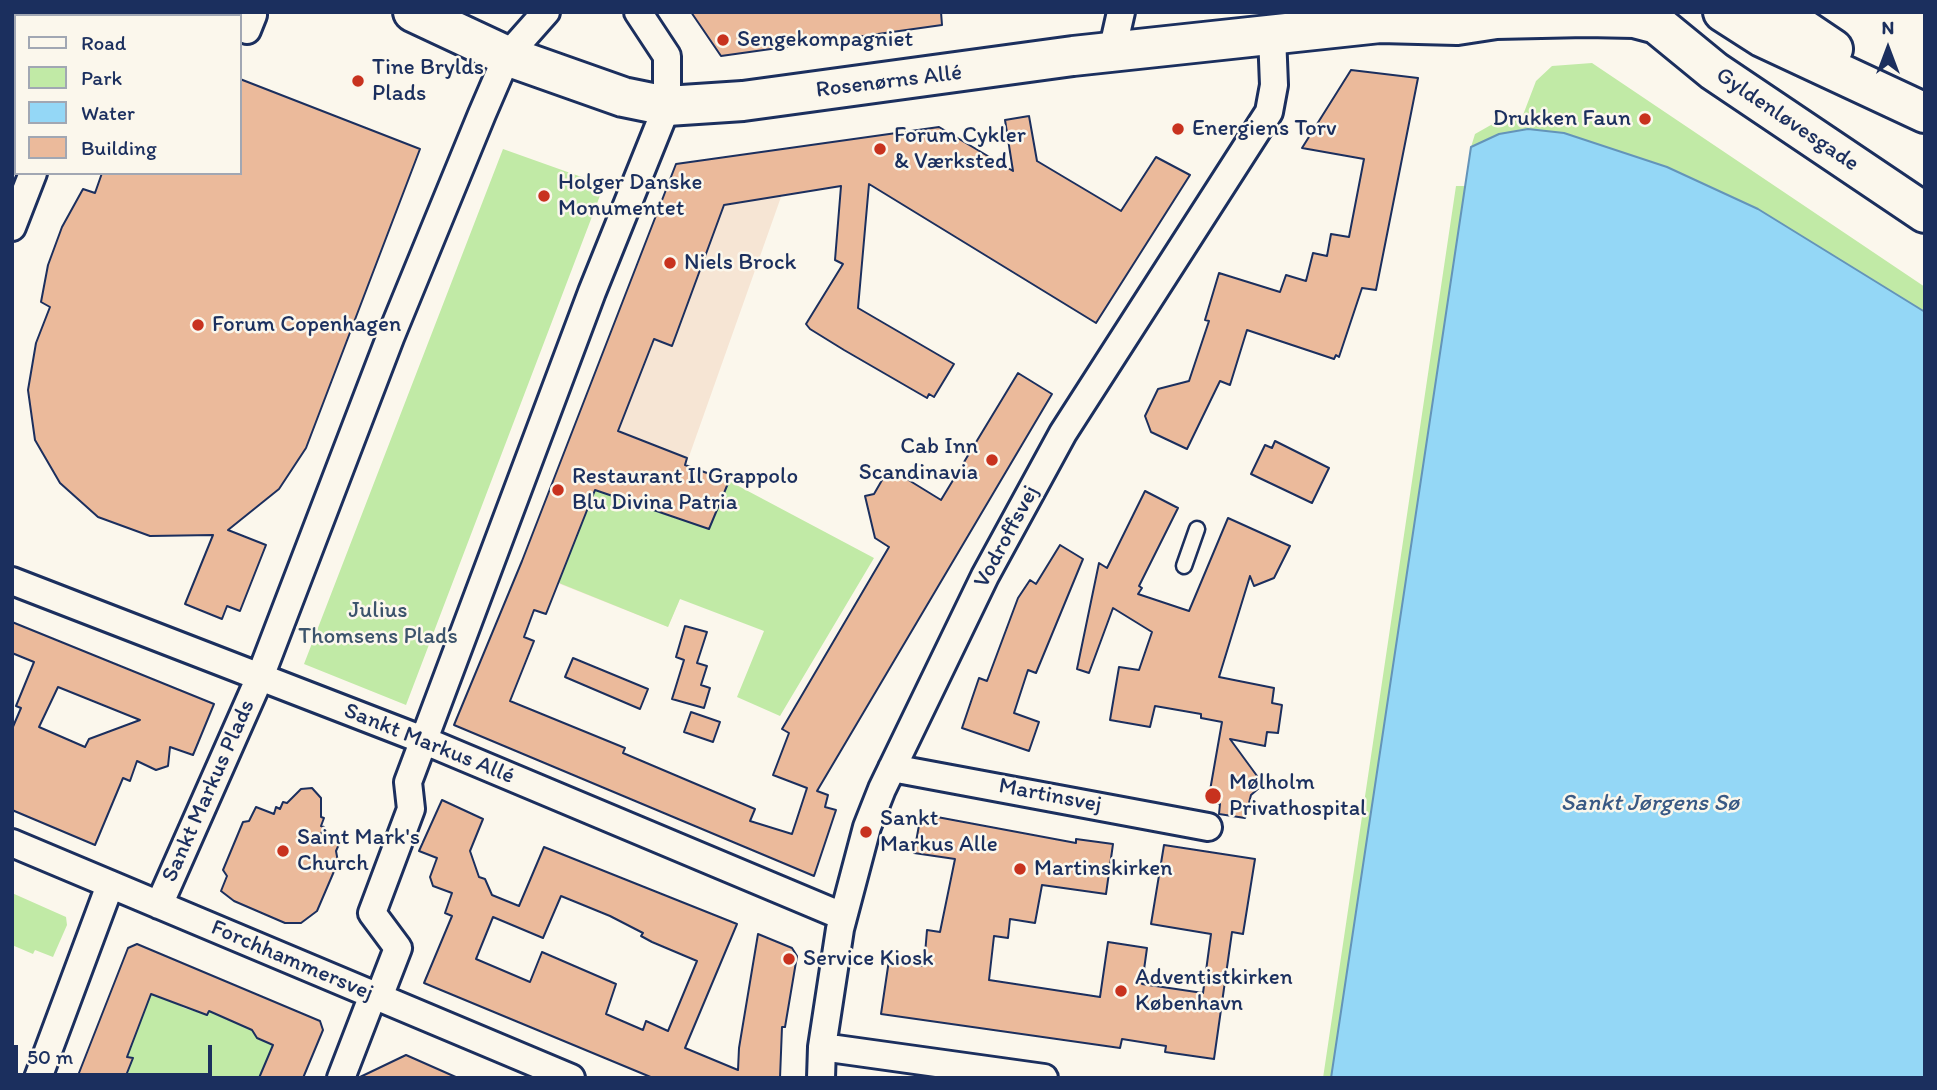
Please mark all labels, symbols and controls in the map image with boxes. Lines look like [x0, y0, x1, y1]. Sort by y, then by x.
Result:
legend [14, 14, 242, 175]
north arrow [1853, 14, 1923, 84]
text: N [1882, 16, 1894, 39]
place label: Sengekompagniet [737, 26, 913, 54]
text: Road [81, 30, 126, 55]
marker: Sengekompagniet [715, 32, 731, 48]
place label: Tine Brylds Plads [372, 54, 484, 108]
street label: Rosenørns Allé [814, 59, 964, 105]
street label: Gyldenløvesgade [1710, 62, 1864, 178]
text: Park [81, 65, 122, 90]
marker: Tine Brylds Plads [350, 73, 366, 89]
text: Water [81, 100, 135, 125]
place label: Drukken Faun [1493, 105, 1631, 133]
marker: Drukken Faun [1637, 111, 1653, 127]
place label: Energiens Torv [1192, 115, 1337, 143]
marker: Energiens Torv [1170, 121, 1186, 137]
place label: Forum Cykler & Værksted [894, 122, 1026, 176]
text: Building [81, 135, 157, 160]
marker: Forum Cykler & Værksted [872, 141, 888, 157]
place label: Holger Danske Monumentet [558, 169, 702, 223]
marker: Holger Danske Monumentet [536, 188, 552, 204]
place label: Niels Brock [684, 249, 796, 277]
marker: Niels Brock [662, 255, 678, 271]
place label: Forum Copenhagen [212, 311, 401, 339]
marker: Forum Copenhagen [190, 317, 206, 333]
place label: Cab Inn Scandinavia [859, 433, 978, 487]
marker: Cab Inn Scandinavia [984, 452, 1000, 468]
place label: Restaurant Il Grappolo Blu Divina Patria [572, 463, 798, 517]
street label: Vodroffsvej [969, 481, 1045, 593]
marker: Restaurant Il Grappolo Blu Divina Patria [550, 482, 566, 498]
park label: Julius Thomsens Plads [298, 597, 458, 651]
street label: Sankt Markus Plads [156, 696, 262, 886]
street label: Sankt Markus Allé [340, 697, 518, 791]
place label: Mølholm Privathospital [1229, 769, 1367, 823]
street label: Martinsvej [996, 772, 1104, 820]
marker: Mølholm Privathospital [1203, 786, 1223, 806]
water label: Sankt Jørgens Sø [1561, 790, 1739, 818]
place label: Sankt Markus Alle [880, 805, 998, 859]
place label: Saint Mark's Church [297, 824, 420, 878]
marker: Sankt Markus Alle [858, 824, 874, 840]
marker: Saint Mark's Church [275, 843, 291, 859]
place label: Martinskirken [1034, 855, 1173, 883]
marker: Martinskirken [1012, 861, 1028, 877]
street label: Forchhammersvej [207, 914, 377, 1008]
place label: Service Kiosk [803, 945, 934, 973]
marker: Service Kiosk [781, 951, 797, 967]
place label: Adventistkirken København [1135, 964, 1293, 1018]
marker: Adventistkirken København [1113, 983, 1129, 999]
scale bar [18, 1030, 215, 1074]
text: 50 m [27, 1044, 73, 1069]

